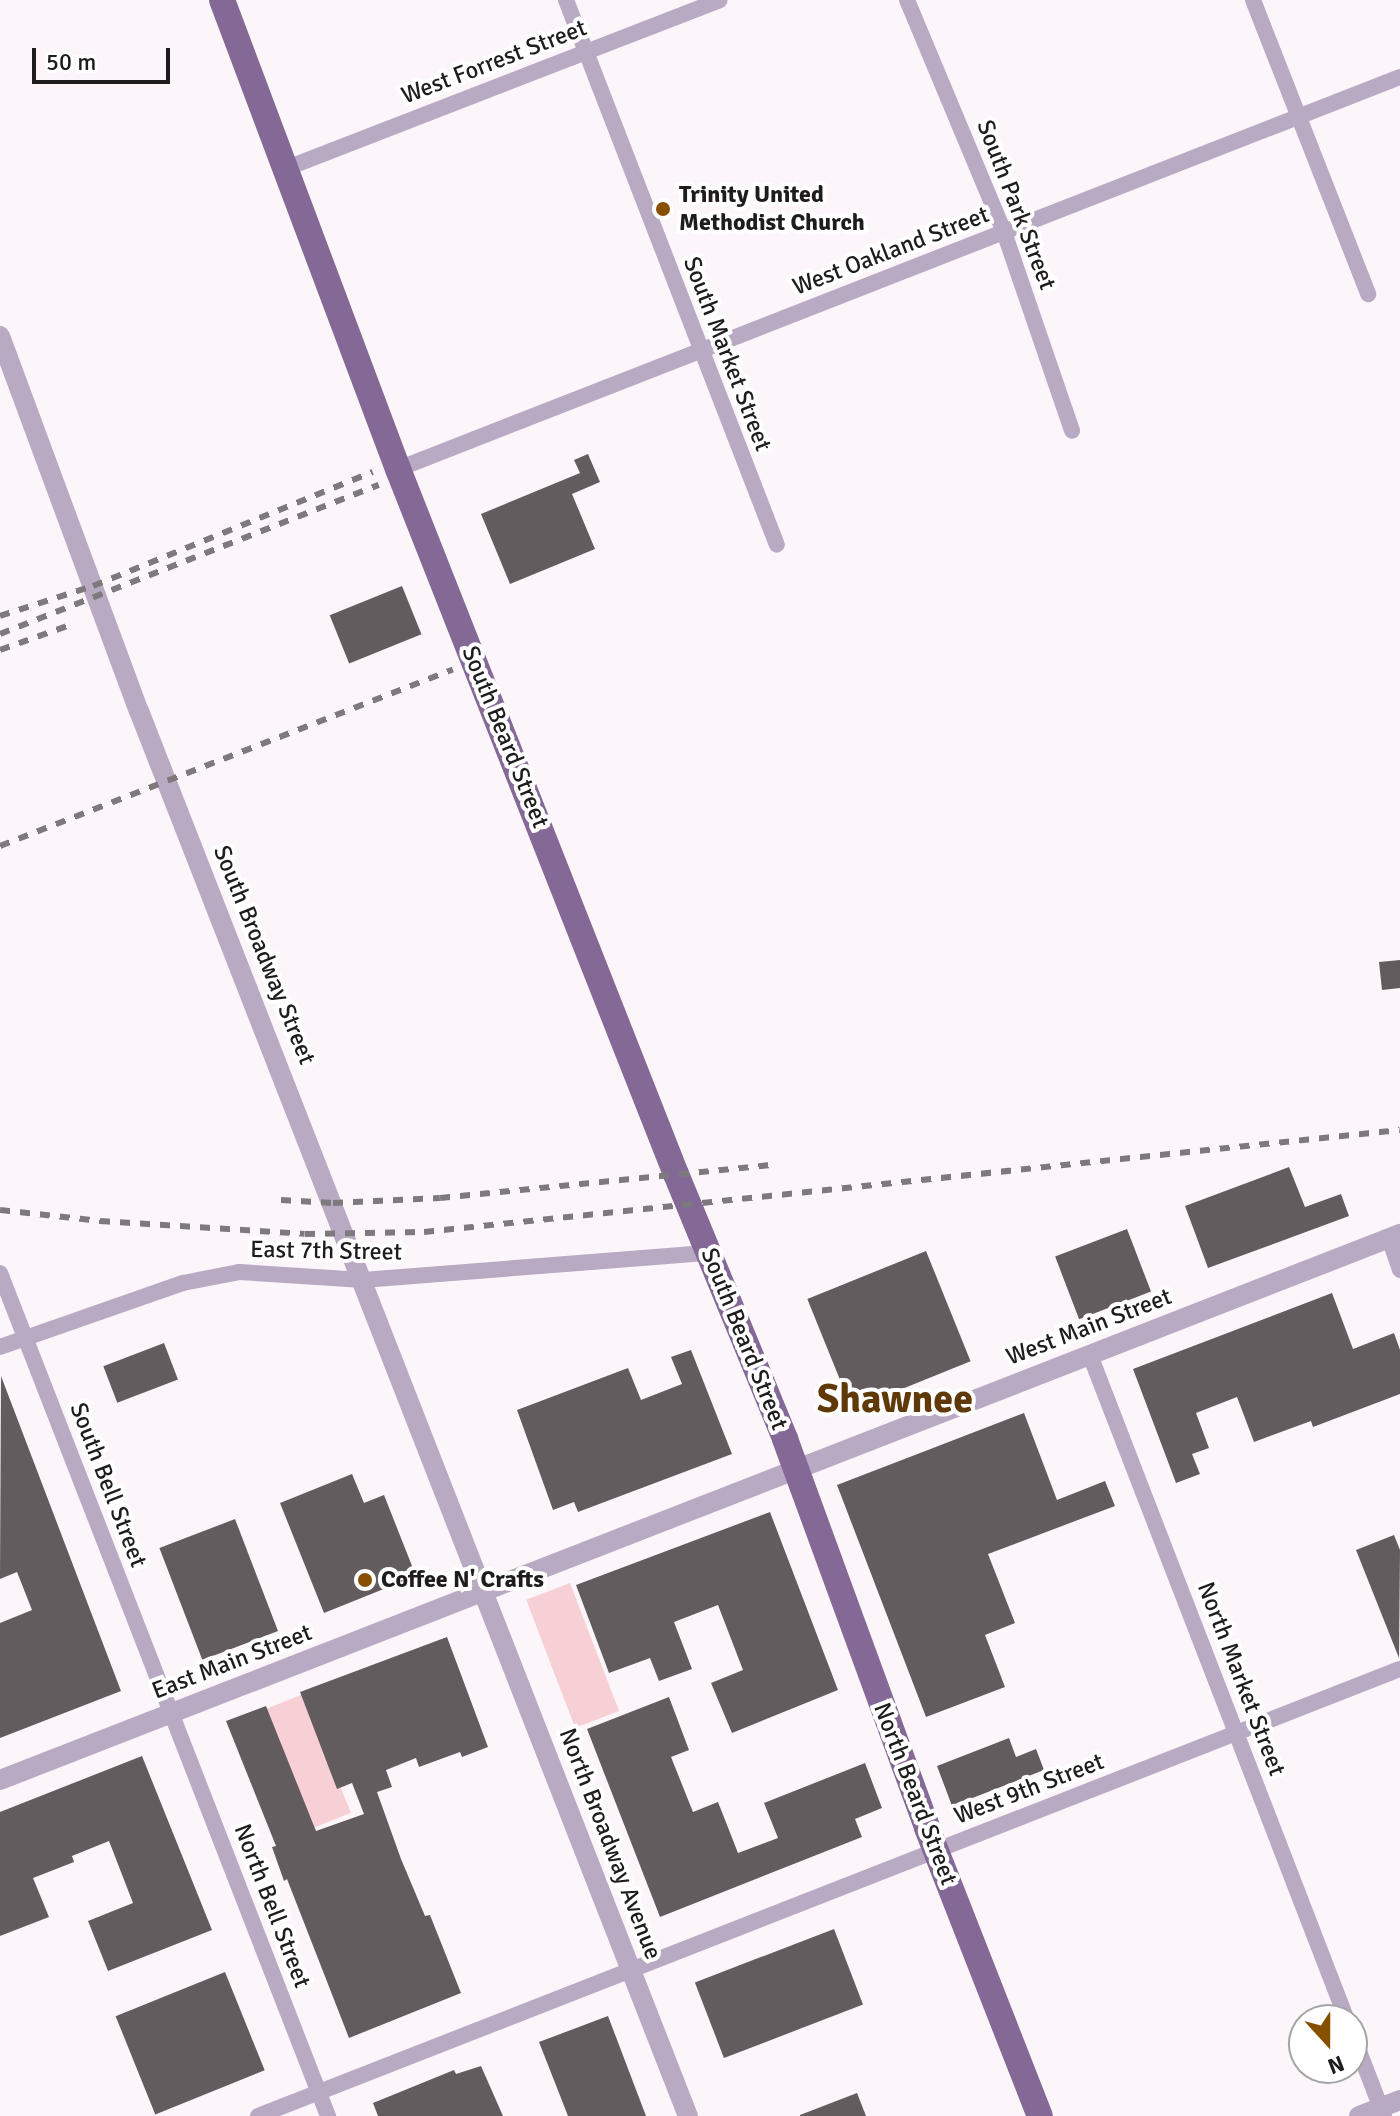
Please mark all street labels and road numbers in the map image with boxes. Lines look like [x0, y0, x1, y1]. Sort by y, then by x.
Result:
street label: West Forrest Street [397, 13, 591, 111]
street label: South Park Street [970, 116, 1062, 294]
street label: West Oakland Street [789, 200, 993, 302]
street label: South Market Street [677, 253, 777, 455]
street label: South Beard Street [455, 642, 555, 832]
street label: South Broadway Street [207, 841, 321, 1069]
street label: East 7th Street [250, 1235, 402, 1267]
street label: South Beard Street [694, 1244, 794, 1434]
street label: West Main Street [1002, 1282, 1176, 1372]
street label: South Bell Street [63, 1399, 153, 1571]
street label: North Market Street [1191, 1578, 1291, 1780]
street label: East Main Street [148, 1618, 316, 1706]
street label: North Beard Street [867, 1699, 963, 1889]
street label: North Broadway Avenue [553, 1724, 667, 1964]
street label: West 9th Street [950, 1747, 1108, 1831]
street label: North Bell Street [228, 1820, 316, 1992]

